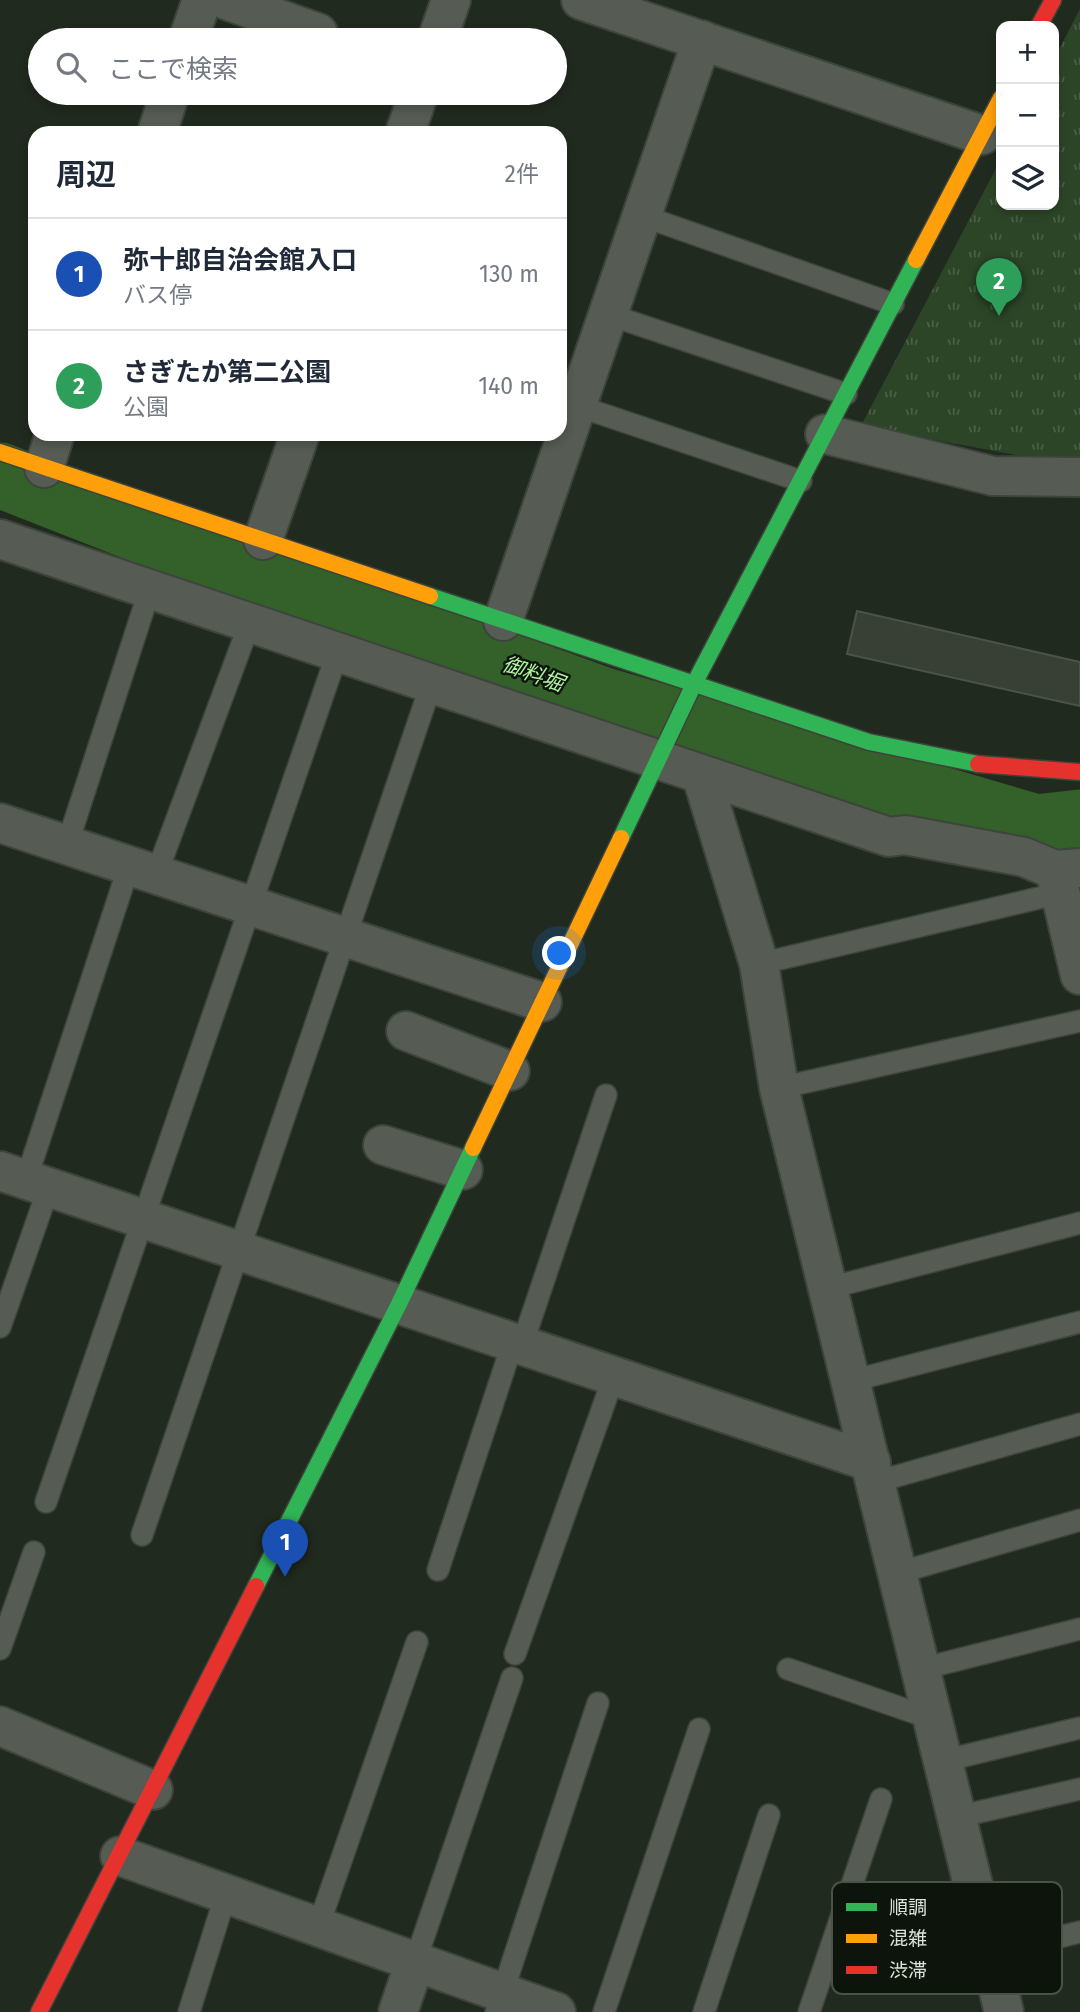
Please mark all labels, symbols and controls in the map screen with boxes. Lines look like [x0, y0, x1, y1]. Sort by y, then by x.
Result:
map controls [996, 21, 1059, 210]
button: + [996, 21, 1059, 84]
search box [28, 28, 567, 105]
icon: search [52, 48, 90, 86]
text: ここで検索 [108, 54, 238, 85]
button: − [996, 84, 1059, 147]
button: layers [996, 147, 1059, 210]
text: 周辺 [56, 157, 116, 193]
text: 2件 [505, 160, 539, 188]
text: 弥十郎自治会館入口 [123, 245, 357, 276]
pin: 2 [976, 258, 1022, 316]
text: 1 [74, 260, 84, 288]
text: 130 m [479, 260, 539, 288]
text: バス停 [123, 281, 192, 309]
text: さぎたか第二公園 [123, 357, 331, 388]
text: 2 [73, 372, 85, 400]
text: 140 m [478, 372, 539, 400]
text: 公園 [123, 393, 169, 421]
water label: 御料堀 [499, 651, 570, 698]
your location [542, 936, 576, 970]
pin: 1 [262, 1519, 308, 1577]
legend [832, 1882, 1062, 1994]
text: 順調 [889, 1896, 927, 1919]
text: 混雑 [889, 1927, 927, 1950]
text: 渋滞 [889, 1959, 927, 1982]

